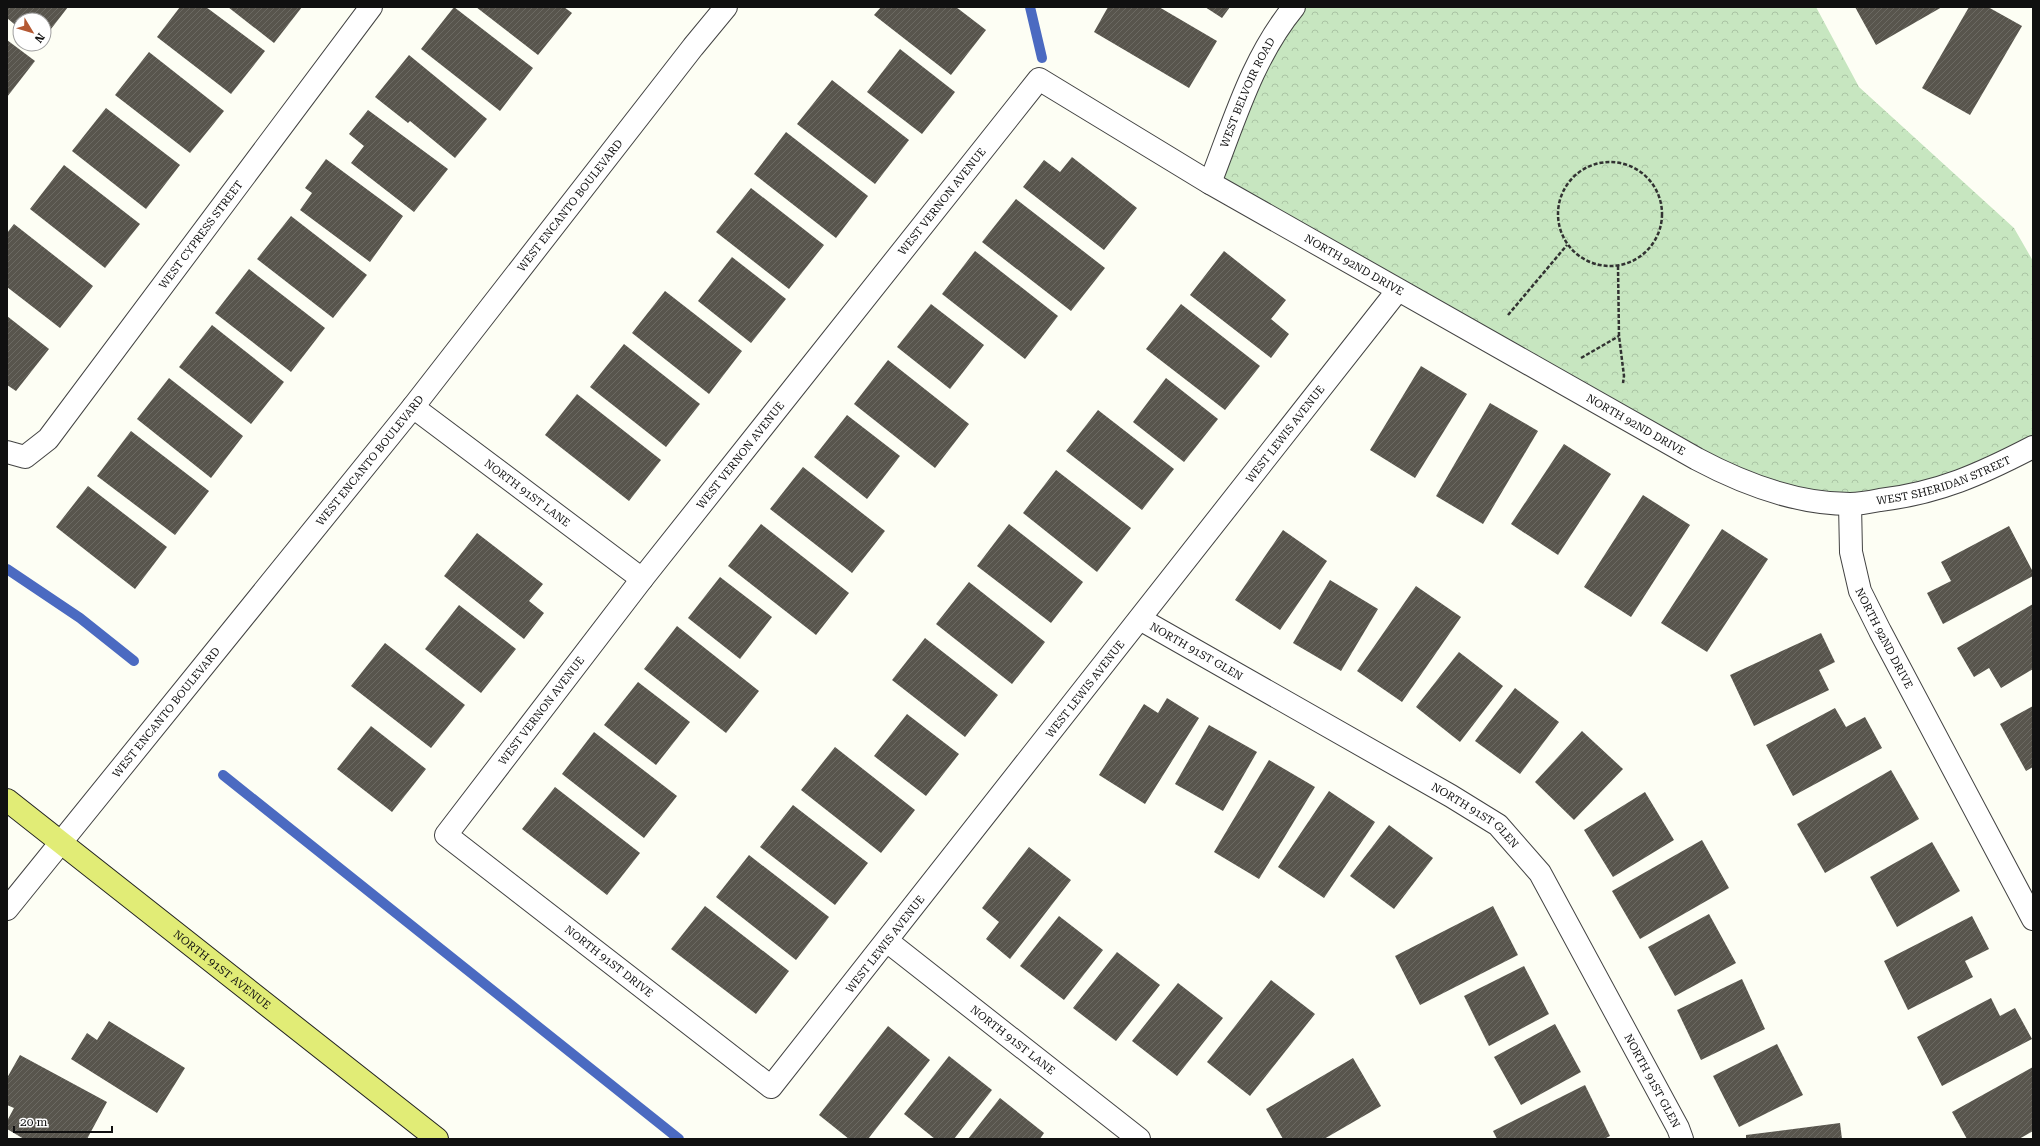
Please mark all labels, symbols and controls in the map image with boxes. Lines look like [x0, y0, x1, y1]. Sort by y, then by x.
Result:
north arrow [12, 12, 52, 52]
text: N [31, 31, 47, 46]
street label: WEST BELVOIR ROAD [1218, 35, 1278, 149]
street label: WEST ENCANTO BOULEVARD [515, 137, 626, 274]
street label: WEST VERNON AVENUE [896, 145, 989, 258]
street label: WEST CYPRESS STREET [157, 178, 246, 292]
street label: NORTH 92ND DRIVE [1302, 232, 1406, 298]
street label: WEST LEWIS AVENUE [1243, 383, 1328, 486]
street label: NORTH 92ND DRIVE [1584, 392, 1688, 458]
street label: WEST ENCANTO BOULEVARD [314, 393, 427, 528]
street label: WEST VERNON AVENUE [694, 399, 787, 512]
street label: WEST SHERIDAN STREET [1876, 453, 2013, 507]
street label: NORTH 91ST LANE [482, 457, 573, 530]
street label: NORTH 92ND DRIVE [1852, 586, 1915, 691]
street label: NORTH 91ST GLEN [1148, 620, 1245, 683]
street label: WEST LEWIS AVENUE [1043, 638, 1128, 741]
street label: WEST ENCANTO BOULEVARD [110, 645, 223, 780]
street label: WEST VERNON AVENUE [496, 654, 587, 768]
street label: NORTH 91ST GLEN [1429, 780, 1521, 851]
street label: WEST LEWIS AVENUE [843, 893, 928, 996]
street label: NORTH 91ST DRIVE [562, 923, 655, 1000]
street label: NORTH 91ST AVENUE [171, 928, 273, 1012]
street label: NORTH 91ST LANE [968, 1003, 1057, 1077]
street label: NORTH 91ST GLEN [1621, 1032, 1683, 1130]
scale bar [14, 1108, 112, 1134]
text: 20 m [20, 1115, 47, 1129]

